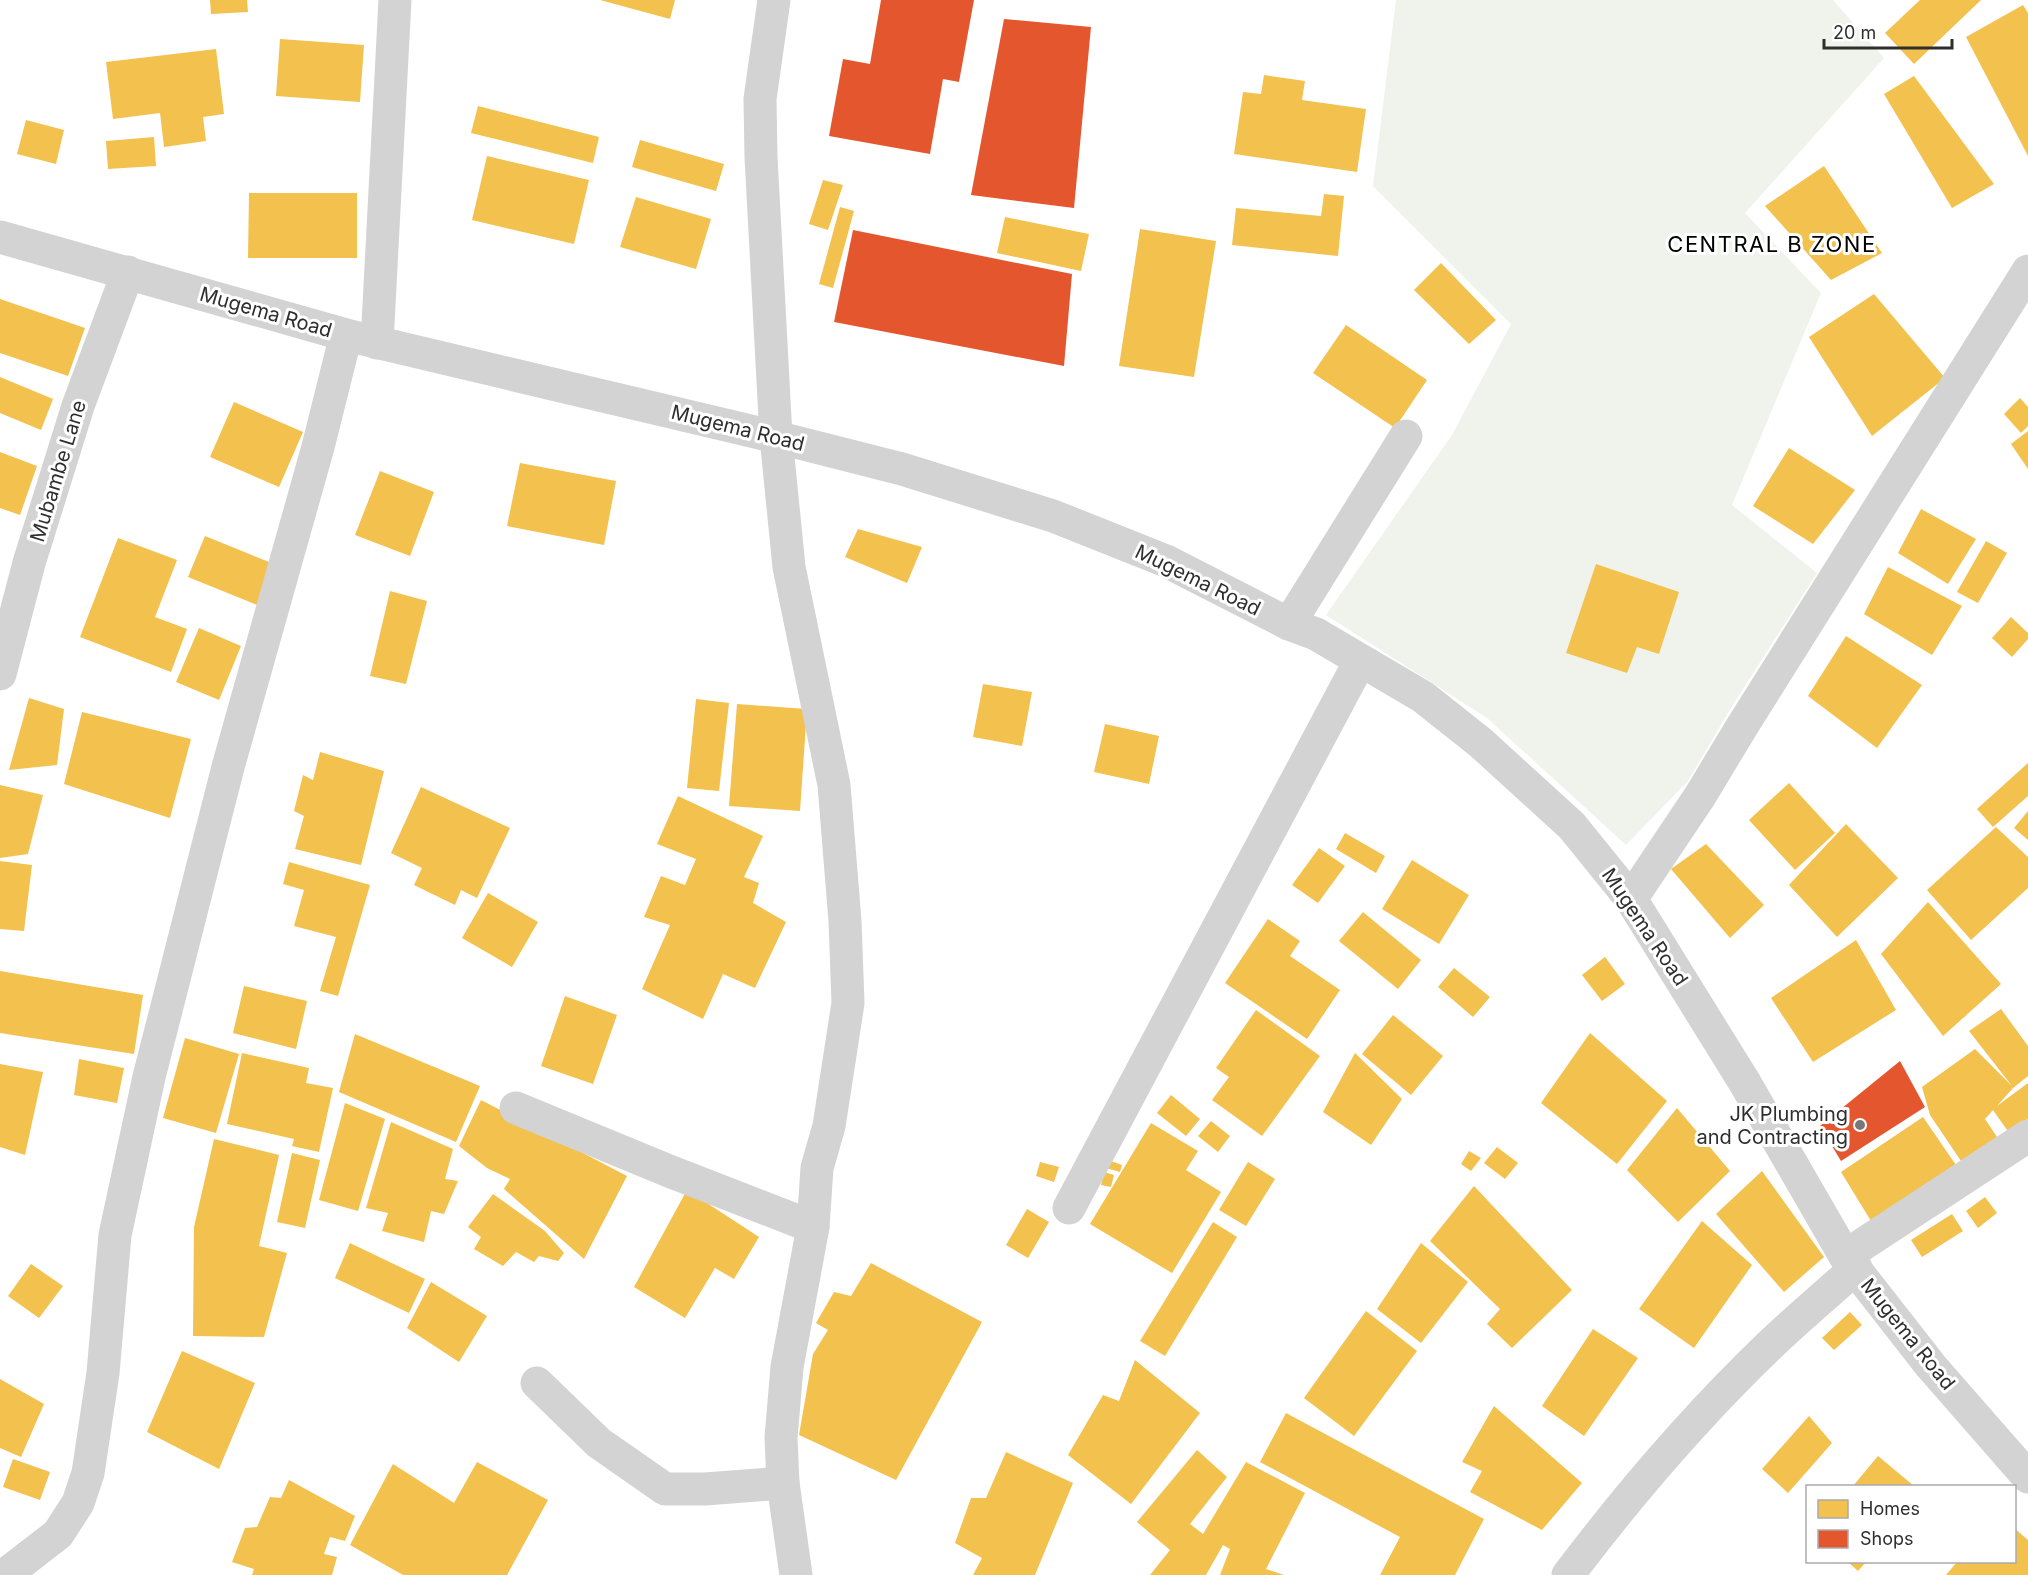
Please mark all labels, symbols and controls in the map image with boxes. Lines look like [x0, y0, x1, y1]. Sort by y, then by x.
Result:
scale bar [1824, 12, 1952, 50]
text: 20 m [1833, 22, 1876, 43]
district label: CENTRAL B ZONE [1667, 231, 1877, 257]
street label: Mugema Road [197, 282, 335, 342]
street label: Mubambe Lane [25, 397, 91, 545]
street label: Mugema Road [669, 400, 807, 456]
street label: Mugema Road [1131, 539, 1265, 621]
street label: Mugema Road [1597, 864, 1693, 990]
place label: JK Plumbing and Contracting [1696, 1102, 1848, 1149]
marker: JK Plumbing and Contracting [1853, 1118, 1867, 1132]
street label: Mugema Road [1856, 1273, 1960, 1395]
legend [1806, 1485, 2016, 1563]
text: Homes [1860, 1498, 1920, 1519]
text: Shops [1860, 1528, 1914, 1549]

